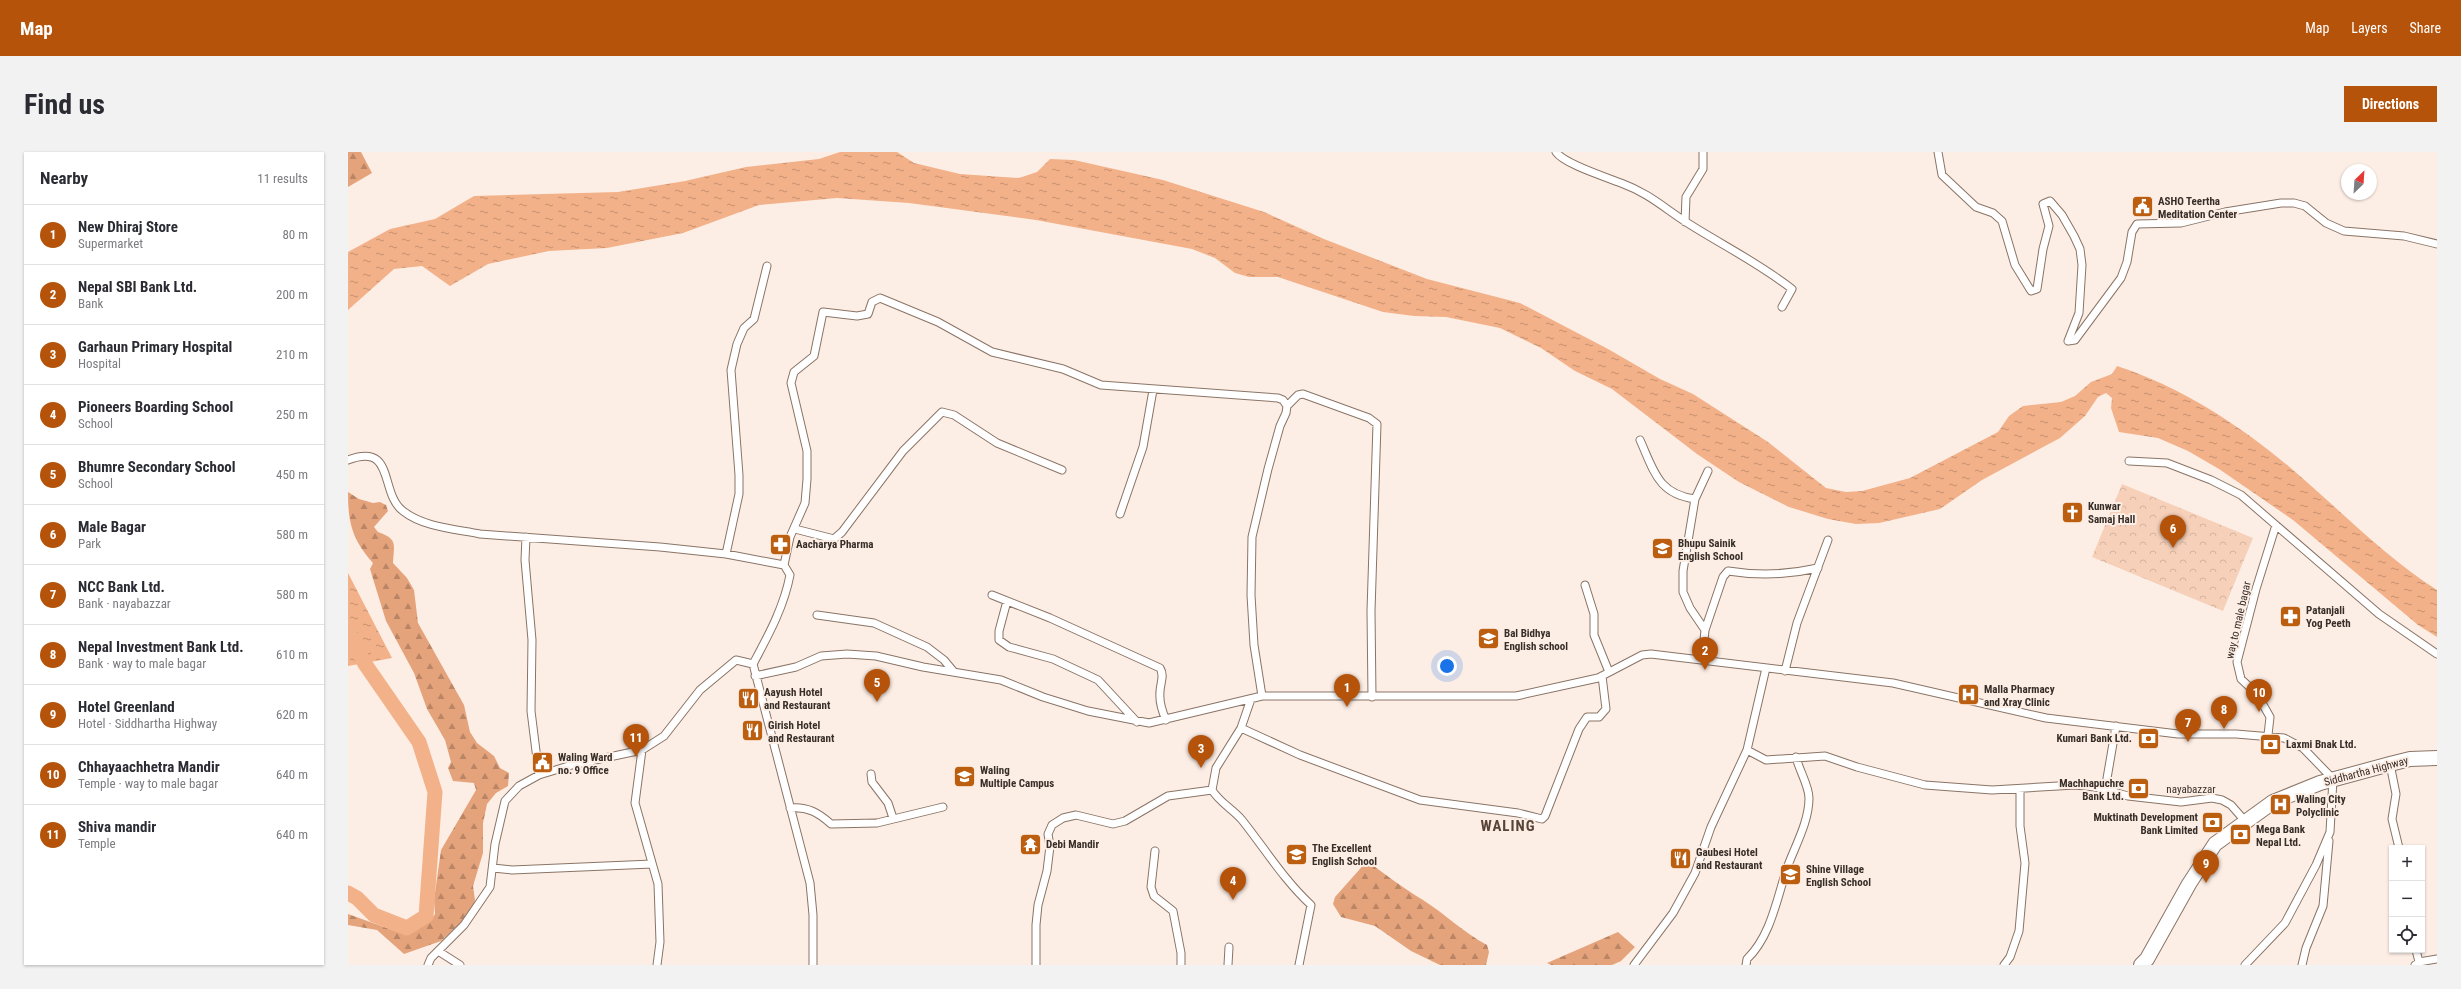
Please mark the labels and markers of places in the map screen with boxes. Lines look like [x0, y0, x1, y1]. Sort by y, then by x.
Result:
public building icon: ASHO Teertha Meditation Center [2129, 194, 2155, 220]
place label: ASHO Teertha Meditation Center [2158, 195, 2238, 221]
church icon: Kunwar Samaj Hall [2059, 499, 2085, 525]
place label: Kunwar Samaj Hall [2088, 500, 2135, 526]
pin: 6 [2160, 515, 2186, 548]
pharmacy icon: Aacharya Pharma [767, 531, 793, 557]
school or university icon: Bhupu Sainik English School [1650, 536, 1676, 562]
place label: Bhupu Sainik English School [1678, 537, 1743, 563]
place label: Aacharya Pharma [796, 538, 874, 551]
pharmacy icon: Patanjali Yog Peeth [2277, 603, 2303, 629]
place label: Patanjali Yog Peeth [2306, 604, 2351, 630]
school or university icon: Bal Bidhya English school [1476, 626, 1502, 652]
place label: Bal Bidhya English school [1504, 627, 1568, 653]
pin: 2 [1692, 637, 1718, 670]
pin: 5 [864, 669, 890, 702]
pin: 1 [1334, 674, 1360, 707]
pin: 10 [2246, 679, 2272, 712]
hospital icon: Malla Pharmacy and Xray Clinic [1955, 682, 1981, 708]
place label: Malla Pharmacy and Xray Clinic [1984, 683, 2055, 709]
restaurant icon: Aayush Hotel and Restaurant [735, 685, 761, 711]
place label: Aayush Hotel and Restaurant [764, 686, 831, 712]
pin: 8 [2211, 696, 2237, 729]
pin: 7 [2175, 709, 2201, 742]
restaurant icon: Girish Hotel and Restaurant [739, 718, 765, 744]
place label: Girish Hotel and Restaurant [768, 719, 835, 745]
pin: 11 [623, 724, 649, 757]
bank icon: Kumari Bank Ltd. [2135, 725, 2161, 751]
bank icon: Laxmi Bnak Ltd. [2257, 731, 2283, 757]
place label: Kumari Bank Ltd. [2056, 732, 2132, 745]
pin: 3 [1188, 735, 1214, 768]
place label: Laxmi Bnak Ltd. [2286, 738, 2357, 751]
public building icon: Waling Ward no. 9 Office [530, 750, 556, 776]
place label: Waling Ward no. 9 Office [558, 751, 613, 777]
school or university icon: Waling Multiple Campus [951, 763, 977, 789]
place label: Waling Multiple Campus [980, 764, 1054, 790]
bank icon: Machhapuchre Bank Ltd. [2126, 776, 2152, 802]
place label: Machhapuchre Bank Ltd. [2059, 777, 2124, 803]
hospital icon: Waling City Polyclinic [2267, 792, 2293, 818]
place label: Waling City Polyclinic [2296, 793, 2346, 819]
bank icon: Muktinath Development Bank Limited [2200, 810, 2226, 836]
place label: Muktinath Development Bank Limited [2093, 811, 2199, 837]
bank icon: Mega Bank Nepal Ltd. [2228, 822, 2254, 848]
place label: Mega Bank Nepal Ltd. [2256, 823, 2306, 849]
temple icon: Debi Mandir [1017, 831, 1043, 857]
place label: Debi Mandir [1046, 838, 1099, 851]
school or university icon: The Excellent English School [1284, 841, 1310, 867]
place label: The Excellent English School [1312, 842, 1377, 868]
restaurant icon: Gaubesi Hotel and Restaurant [1668, 845, 1694, 871]
place label: Gaubesi Hotel and Restaurant [1696, 846, 1763, 872]
pin: 9 [2193, 850, 2219, 883]
school or university icon: Shine Village English School [1777, 862, 1803, 888]
place label: Shine Village English School [1806, 863, 1871, 889]
pin: 4 [1220, 867, 1246, 900]

